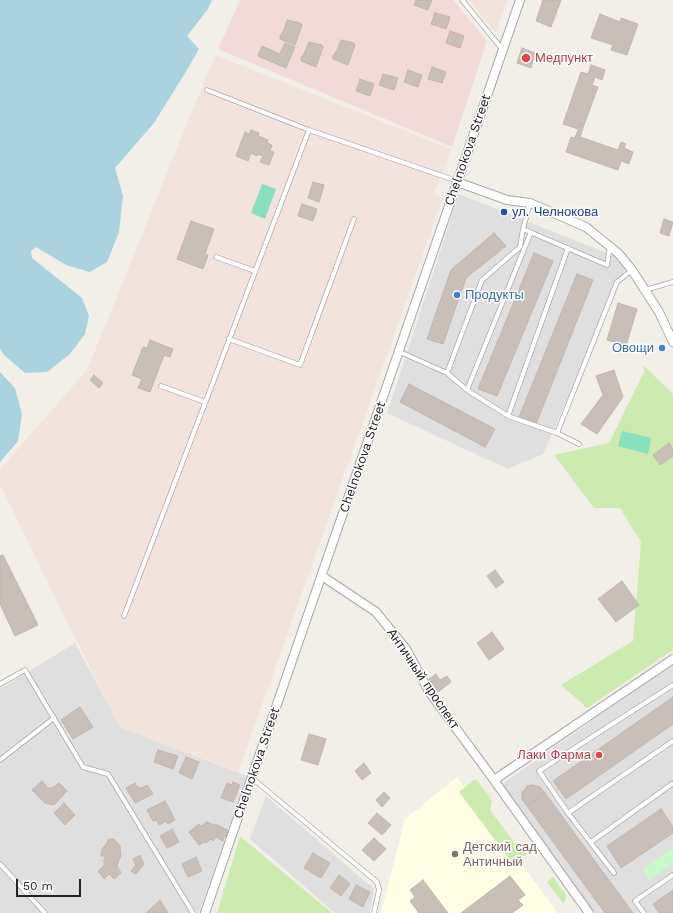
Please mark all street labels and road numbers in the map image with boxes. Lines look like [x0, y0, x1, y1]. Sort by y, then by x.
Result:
street label: Chelnokova Street [442, 92, 494, 208]
street label: Chelnokova Street [337, 399, 389, 515]
street label: Античный проспект [384, 626, 462, 732]
street label: Chelnokova Street [231, 705, 283, 821]

